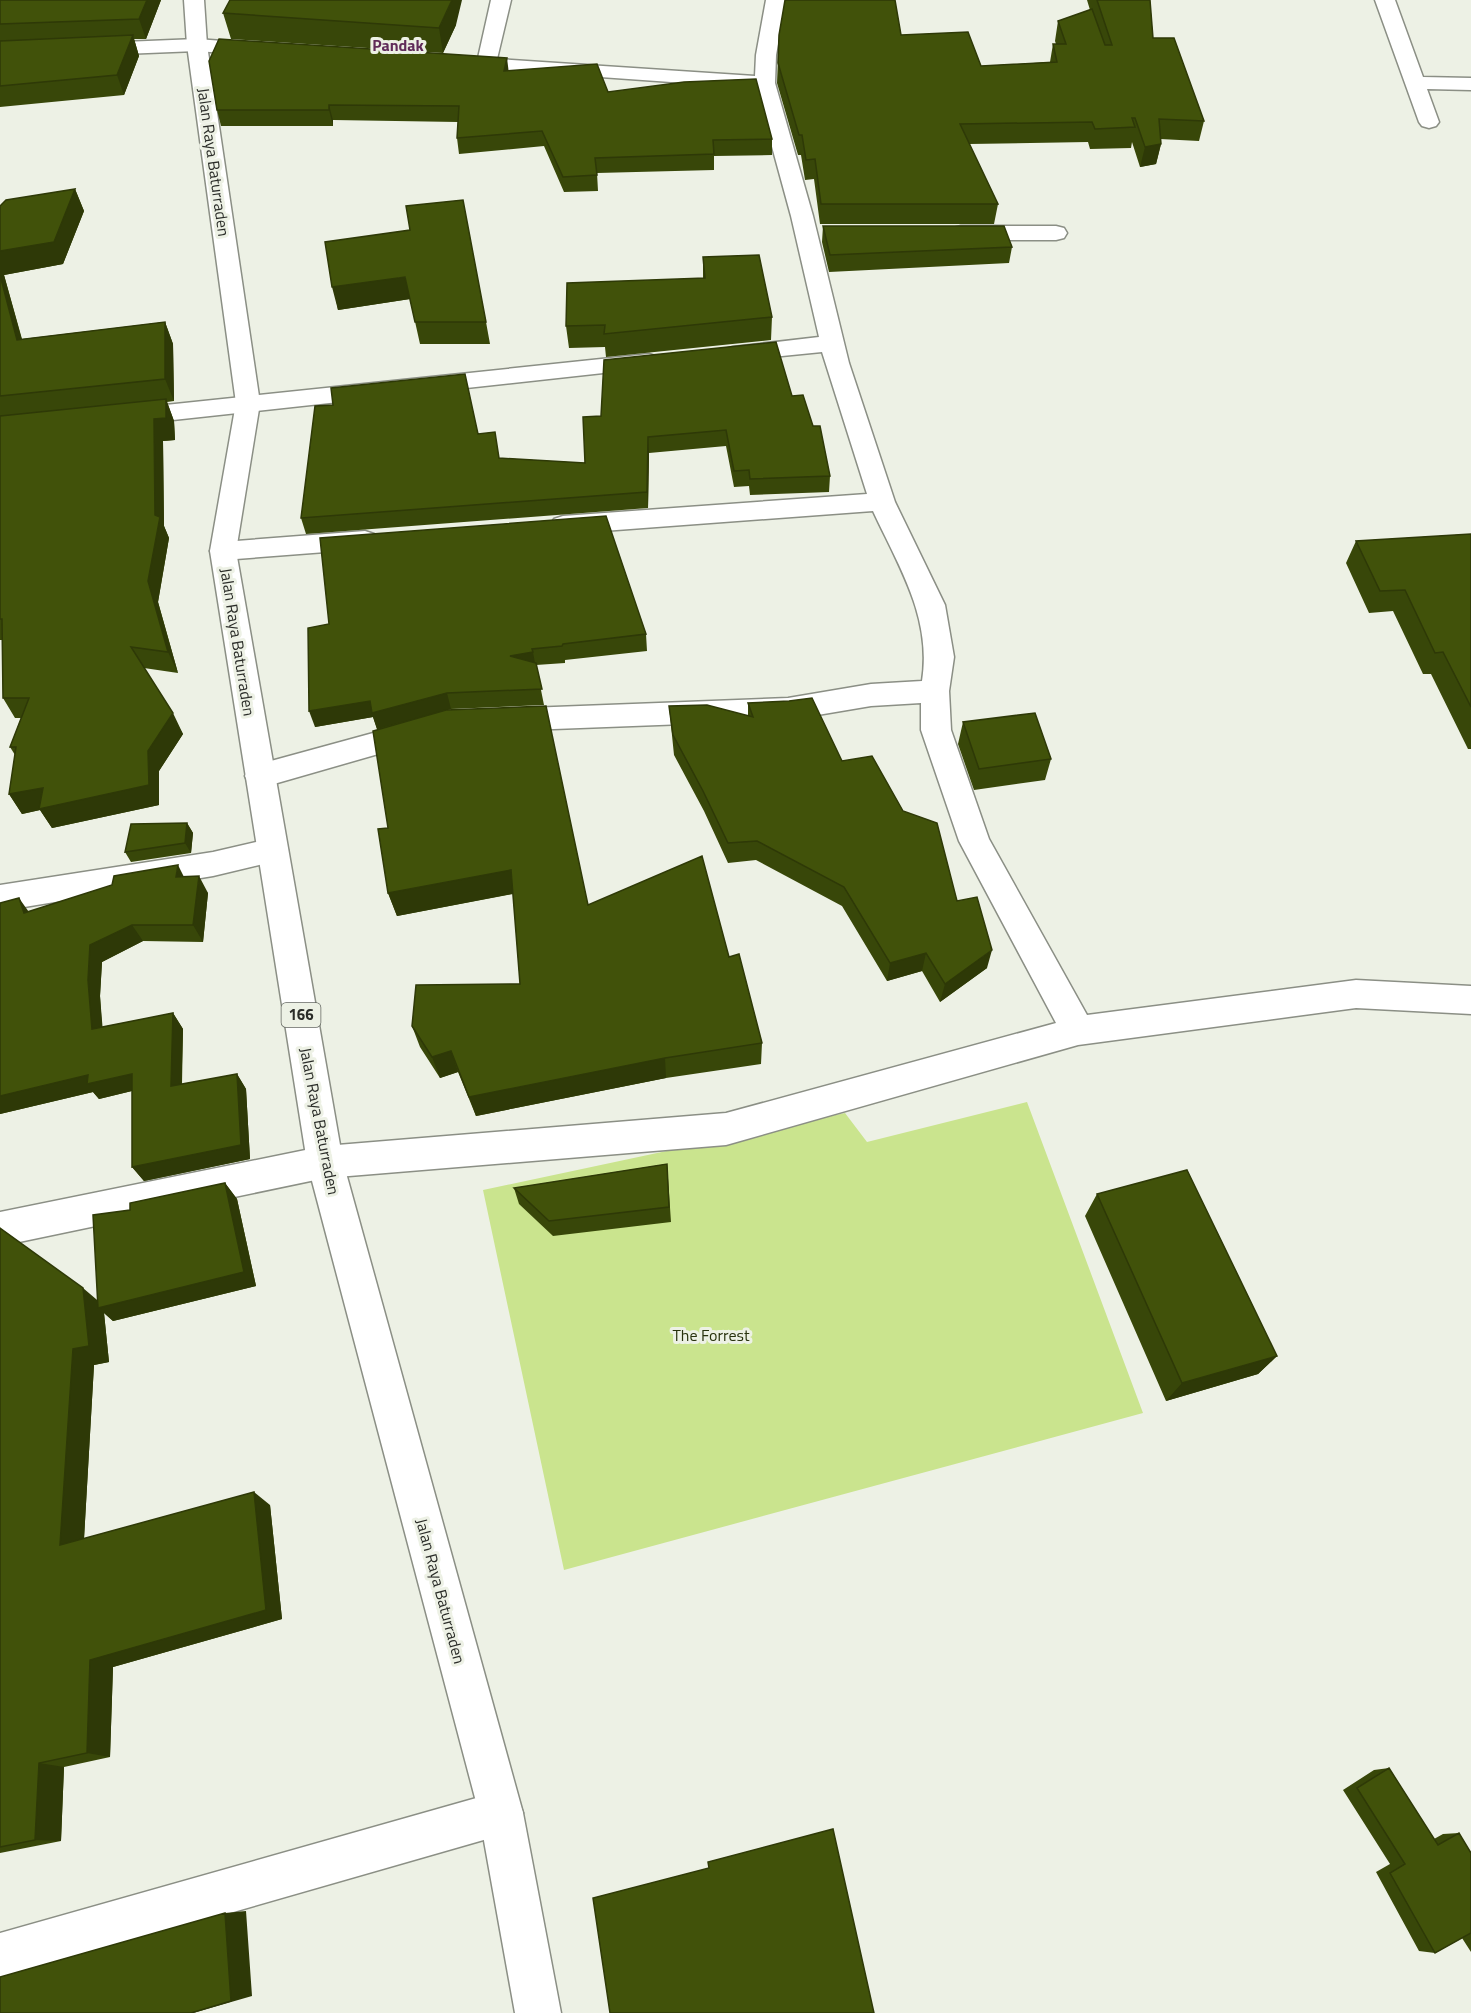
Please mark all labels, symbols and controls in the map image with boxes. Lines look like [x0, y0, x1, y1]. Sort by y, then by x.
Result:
district label: Pandak [372, 33, 425, 57]
street label: Jalan Raya Baturraden [192, 86, 236, 238]
street label: Jalan Raya Baturraden [214, 566, 262, 718]
road number: 166 [282, 1003, 320, 1027]
street label: Jalan Raya Baturraden [294, 1045, 346, 1197]
park label: The Forrest [672, 1323, 750, 1347]
street label: Jalan Raya Baturraden [410, 1516, 472, 1666]

